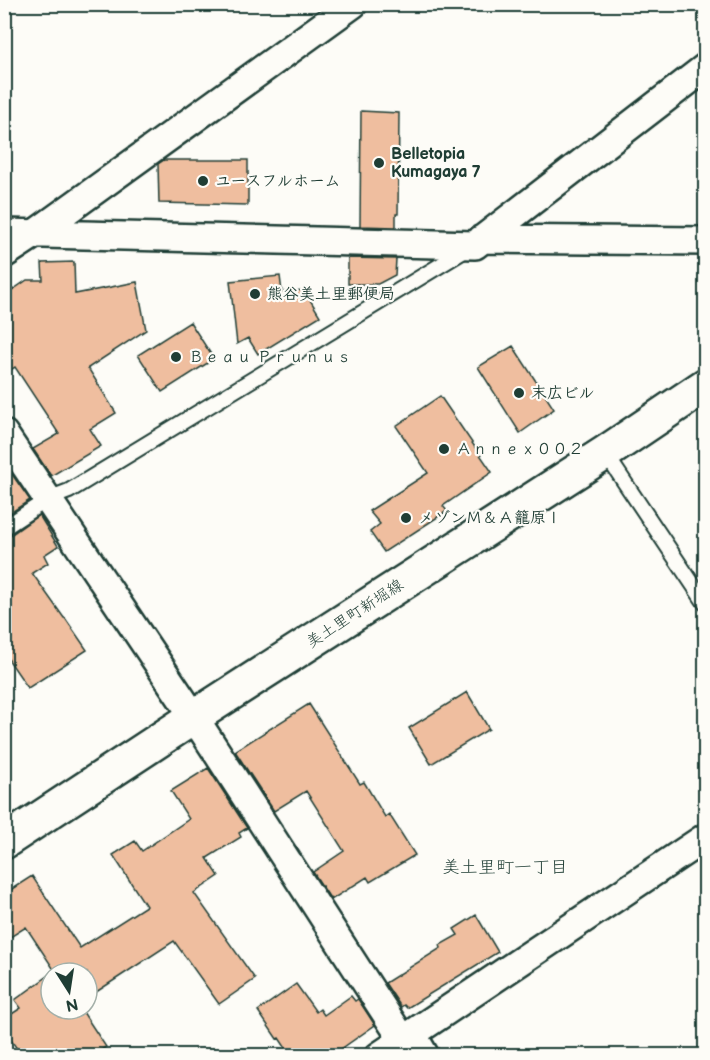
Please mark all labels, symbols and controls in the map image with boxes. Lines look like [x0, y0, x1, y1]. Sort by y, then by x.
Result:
place label: Belletopia Kumagaya 7 [391, 145, 481, 182]
marker: Belletopia Kumagaya 7 [372, 156, 386, 170]
place label: ユースフルホーム [215, 172, 340, 191]
marker: ユースフルホーム [196, 174, 210, 188]
place label: 熊谷美土里郵便局 [267, 285, 395, 304]
marker: 熊谷美土里郵便局 [248, 287, 262, 301]
place label: Ｂｅａｕ Ｐｒｕｎｕｓ [188, 348, 352, 367]
marker: Ｂｅａｕ Ｐｒｕｎｕｓ [169, 350, 183, 364]
place label: 末広ビル [531, 384, 595, 403]
marker: 末広ビル [512, 386, 526, 400]
place label: Ａｎｎｅｘ００２ [456, 440, 584, 459]
marker: Ａｎｎｅｘ００２ [437, 442, 451, 456]
place label: メゾンＭ＆Ａ籠原Ｉ [418, 509, 562, 528]
marker: メゾンＭ＆Ａ籠原Ｉ [399, 511, 413, 525]
street label: 美土里町新堀線 [303, 576, 407, 652]
district label: 美土里町一丁目 [442, 857, 568, 878]
north arrow [39, 961, 99, 1021]
text: N [64, 994, 80, 1015]

